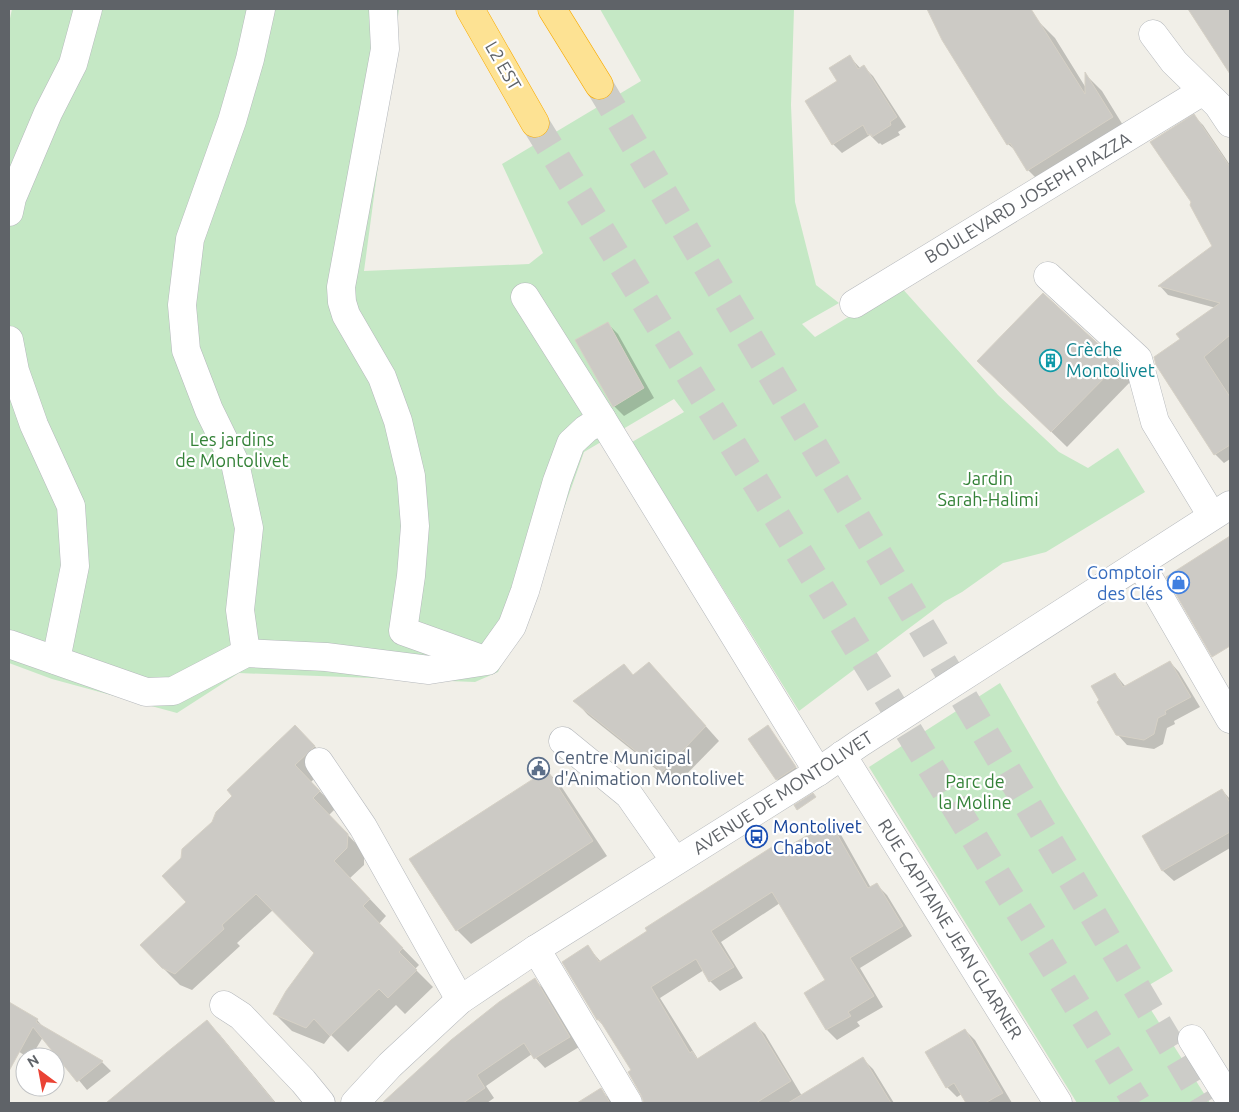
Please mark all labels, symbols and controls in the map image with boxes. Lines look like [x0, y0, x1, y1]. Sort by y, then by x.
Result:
street label: L2 EST [482, 38, 526, 93]
street label: BOULEVARD JOSEPH PIAZZA [921, 127, 1134, 267]
place label: Crèche Montolivet [1066, 339, 1155, 380]
building icon: Crèche Montolivet [1038, 348, 1062, 372]
park label: Les jardins de Montolivet [175, 429, 289, 470]
park label: Jardin Sarah-Halimi [937, 468, 1039, 509]
place label: Comptoir des Clés [1087, 562, 1163, 603]
shop icon: Comptoir des Clés [1167, 571, 1191, 595]
street label: AVENUE DE MONTOLIVET [689, 727, 876, 858]
place label: Centre Municipal d'Animation Montolivet [554, 747, 744, 788]
public building icon: Centre Municipal d'Animation Montolivet [526, 756, 550, 780]
park label: Parc de la Moline [938, 771, 1012, 812]
street label: RUE CAPITAINE JEAN GLARNER [875, 815, 1027, 1042]
place label: Montolivet Chabot [773, 816, 862, 857]
bus stop icon: Montolivet Chabot [745, 825, 769, 849]
north arrow [15, 1047, 65, 1097]
text: N [24, 1051, 42, 1071]

